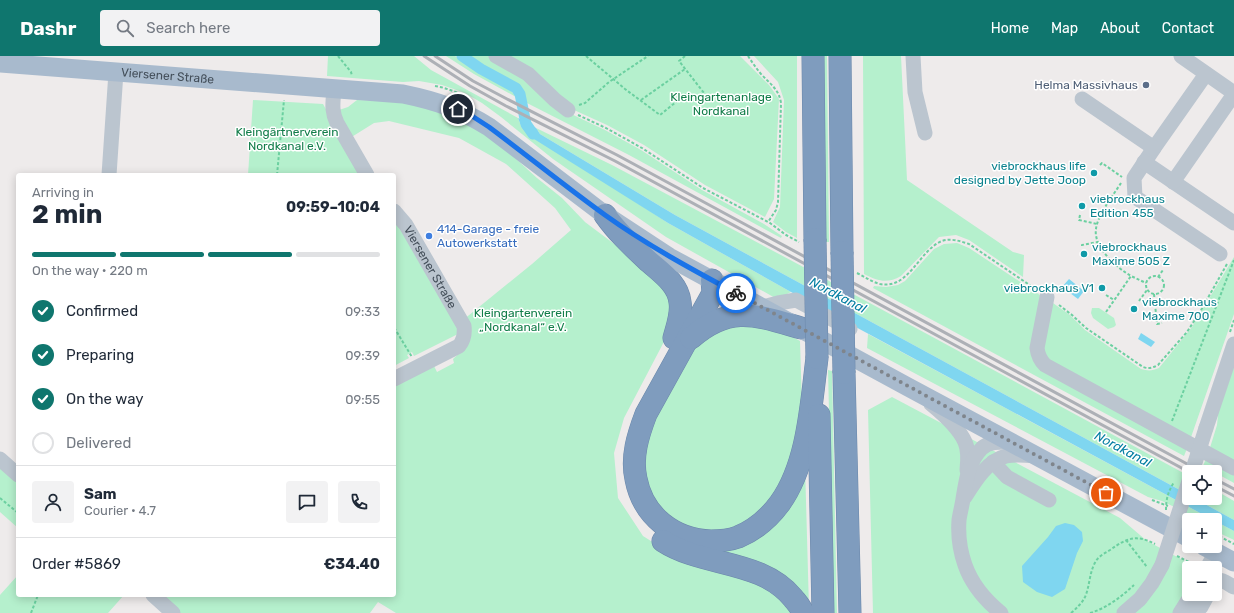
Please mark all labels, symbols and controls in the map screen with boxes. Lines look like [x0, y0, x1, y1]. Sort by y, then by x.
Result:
search box [100, 10, 380, 46]
text: Dashr [20, 17, 76, 40]
icon: search [114, 17, 136, 39]
text: Search here [146, 19, 230, 37]
text: Home [991, 20, 1029, 37]
text: Map [1051, 20, 1078, 37]
text: About [1100, 20, 1140, 37]
text: Contact [1162, 20, 1214, 37]
street label: Viersener Straße [120, 65, 215, 86]
place label: Helma Massivhaus [1034, 78, 1138, 92]
marker: Helma Massivhaus [1141, 80, 1151, 90]
park label: Kleingartenanlage Nordkanal [670, 90, 772, 118]
pin [441, 92, 475, 126]
icon: home [447, 98, 469, 120]
park label: Kleingärtnerverein Nordkanal e.V. [235, 125, 339, 153]
place label: viebrockhaus life designed by Jette Joop [954, 159, 1086, 187]
marker: viebrockhaus life designed by Jette Joop [1089, 168, 1099, 178]
text: Arriving in [32, 185, 94, 200]
place label: viebrockhaus Edition 455 [1090, 192, 1165, 220]
text: 09:59–10:04 [286, 198, 380, 216]
text: 2 min [32, 199, 102, 230]
marker: viebrockhaus Edition 455 [1077, 201, 1087, 211]
place label: 414-Garage - freie Autowerkstatt [437, 222, 540, 250]
street label: Viersener Straße [401, 223, 460, 311]
marker: 414-Garage - freie Autowerkstatt [424, 231, 434, 241]
place label: viebrockhaus Maxime 505 Z [1092, 240, 1170, 268]
marker: viebrockhaus Maxime 505 Z [1079, 249, 1089, 259]
text: On the way · 220 m [32, 263, 148, 278]
courier [716, 273, 756, 313]
water label: Nordkanal [807, 274, 870, 317]
place label: viebrockhaus V1 [1004, 281, 1094, 295]
icon: bike [725, 282, 747, 304]
marker: viebrockhaus V1 [1097, 283, 1107, 293]
place label: viebrockhaus Maxime 700 [1142, 295, 1217, 323]
icon: check [32, 300, 54, 322]
text: Confirmed [66, 302, 138, 320]
text: 09:33 [345, 304, 380, 319]
marker: viebrockhaus Maxime 700 [1129, 304, 1139, 314]
park label: Kleingartenverein „Nordkanal“ e.V. [474, 306, 572, 334]
icon: check [32, 344, 54, 366]
text: Preparing [66, 346, 134, 364]
text: 09:39 [345, 348, 380, 363]
icon: check [32, 388, 54, 410]
text: On the way [66, 390, 144, 408]
text: 09:55 [345, 392, 380, 407]
water label: Nordkanal [1092, 428, 1155, 471]
text: Delivered [66, 434, 131, 452]
map controls [1182, 465, 1222, 601]
button: locate [1182, 465, 1222, 505]
pin [1089, 476, 1123, 510]
button: person [32, 481, 74, 523]
button: chat [286, 481, 328, 523]
button: phone [338, 481, 380, 523]
icon: bag [1095, 482, 1117, 504]
text: Sam [84, 485, 117, 503]
text: Courier · 4.7 [84, 503, 156, 518]
button: + [1182, 513, 1222, 553]
text: Order #5869 [32, 555, 121, 573]
text: €34.40 [324, 555, 380, 573]
button: − [1182, 561, 1222, 601]

